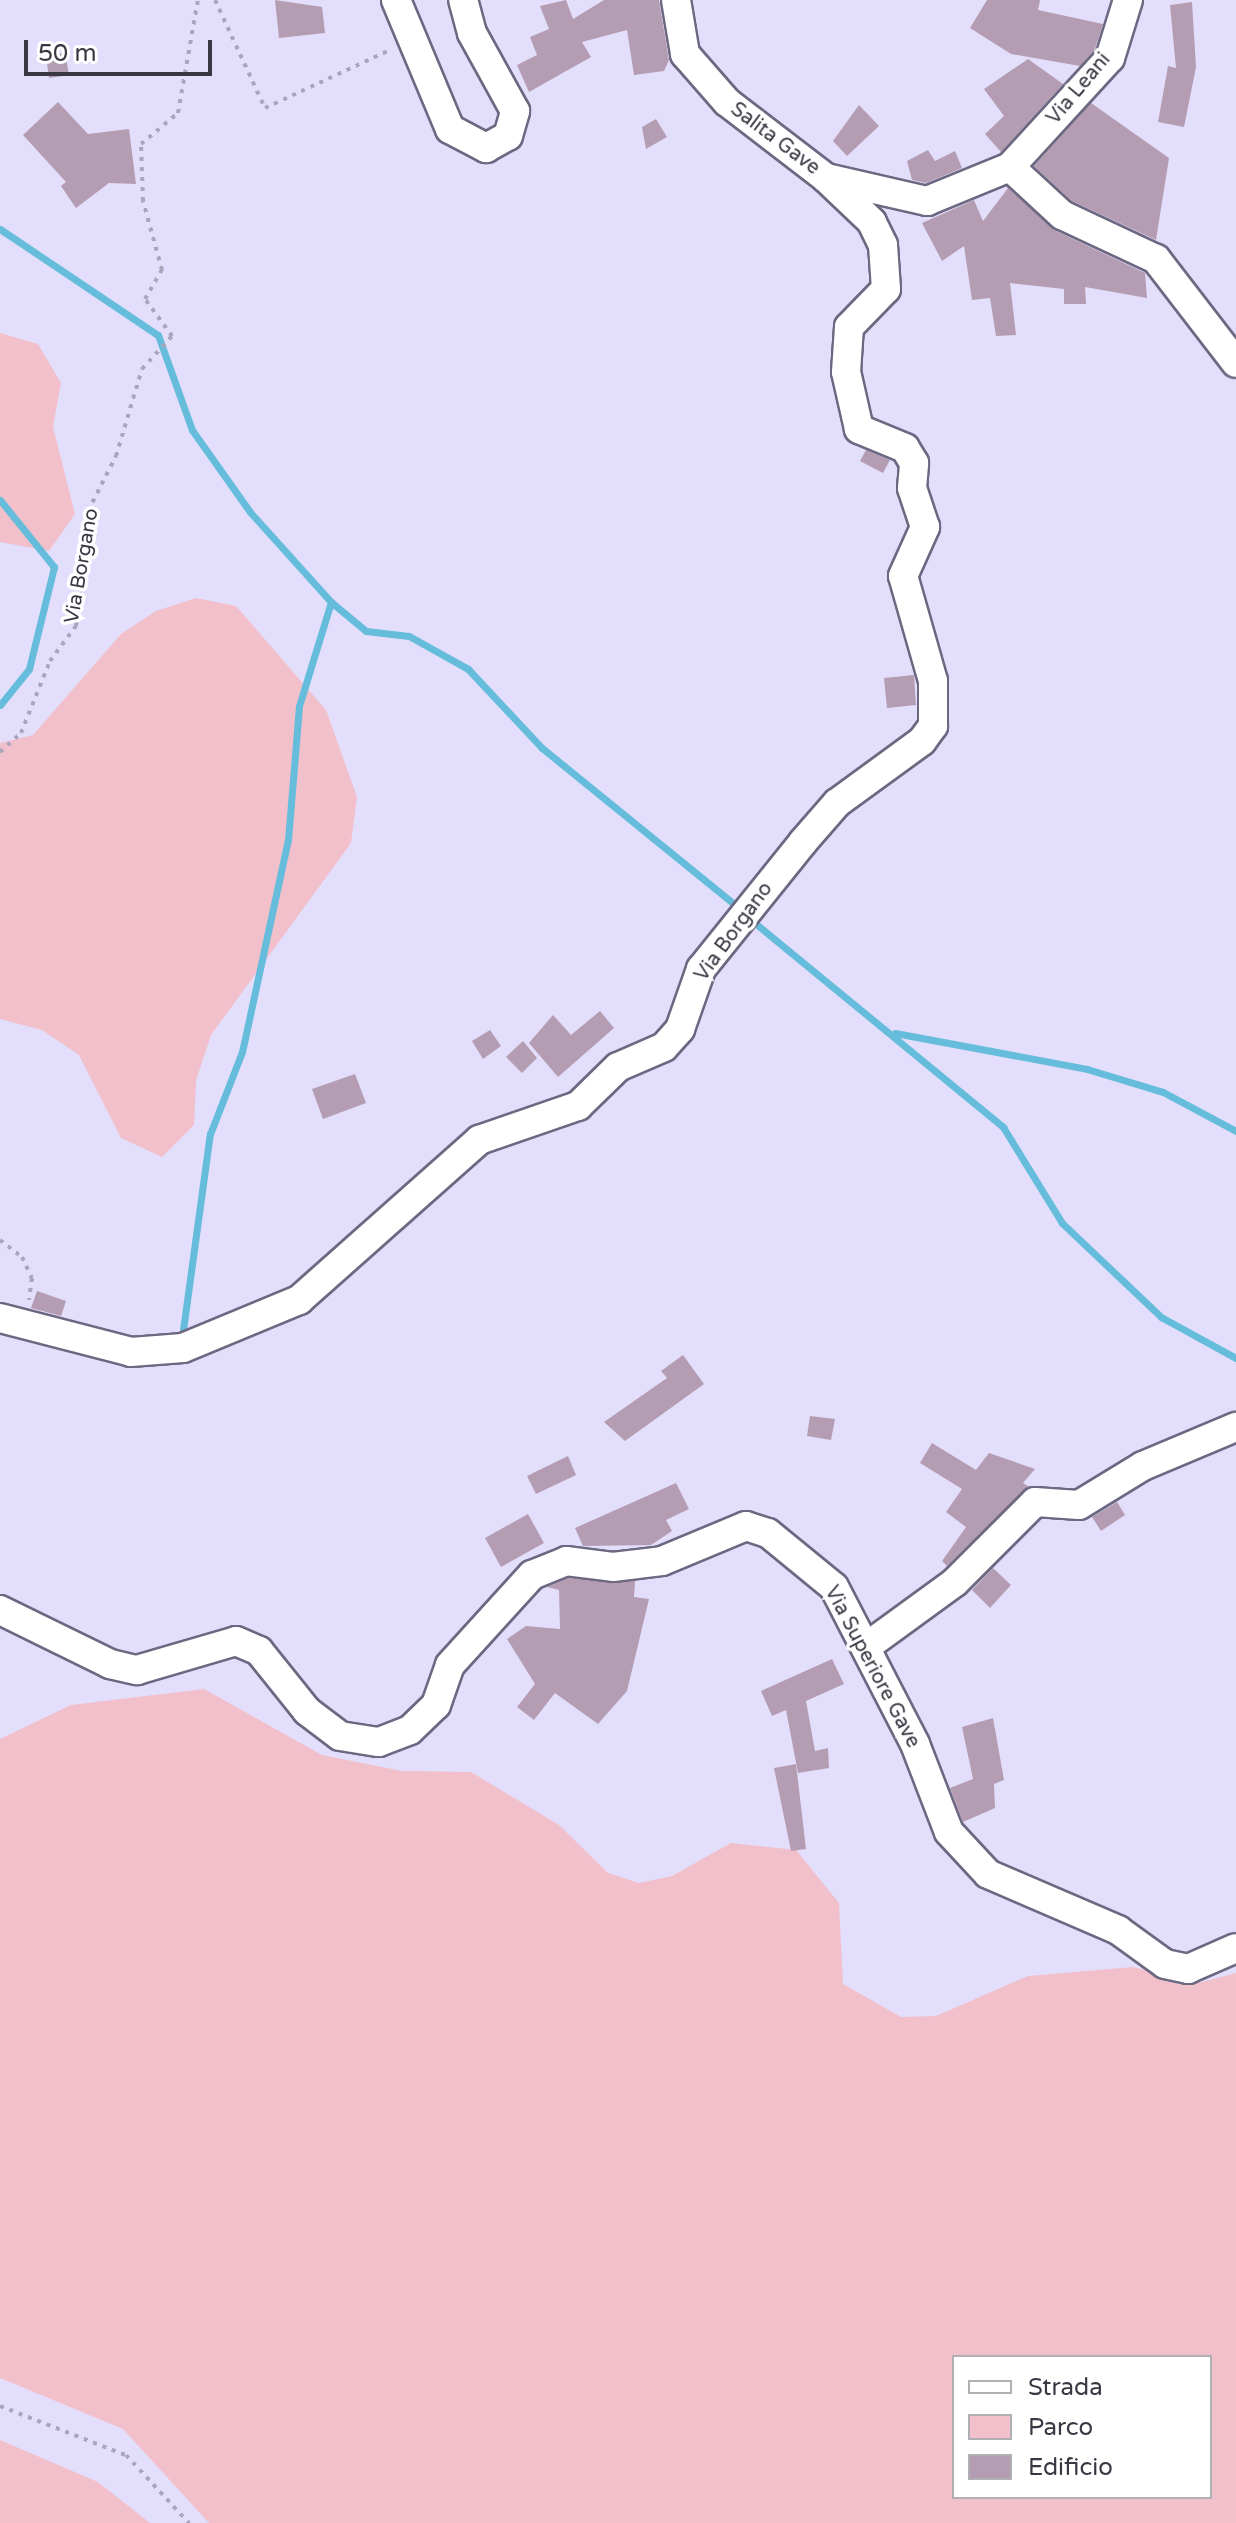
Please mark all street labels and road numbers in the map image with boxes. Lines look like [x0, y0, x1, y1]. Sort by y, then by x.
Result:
street label: Via Leani [1042, 48, 1116, 130]
street label: Salita Gave [726, 98, 824, 180]
street label: Via Borgano [60, 507, 104, 625]
street label: Via Borgano [690, 878, 778, 986]
street label: Via Superiore Gave [819, 1582, 925, 1752]

